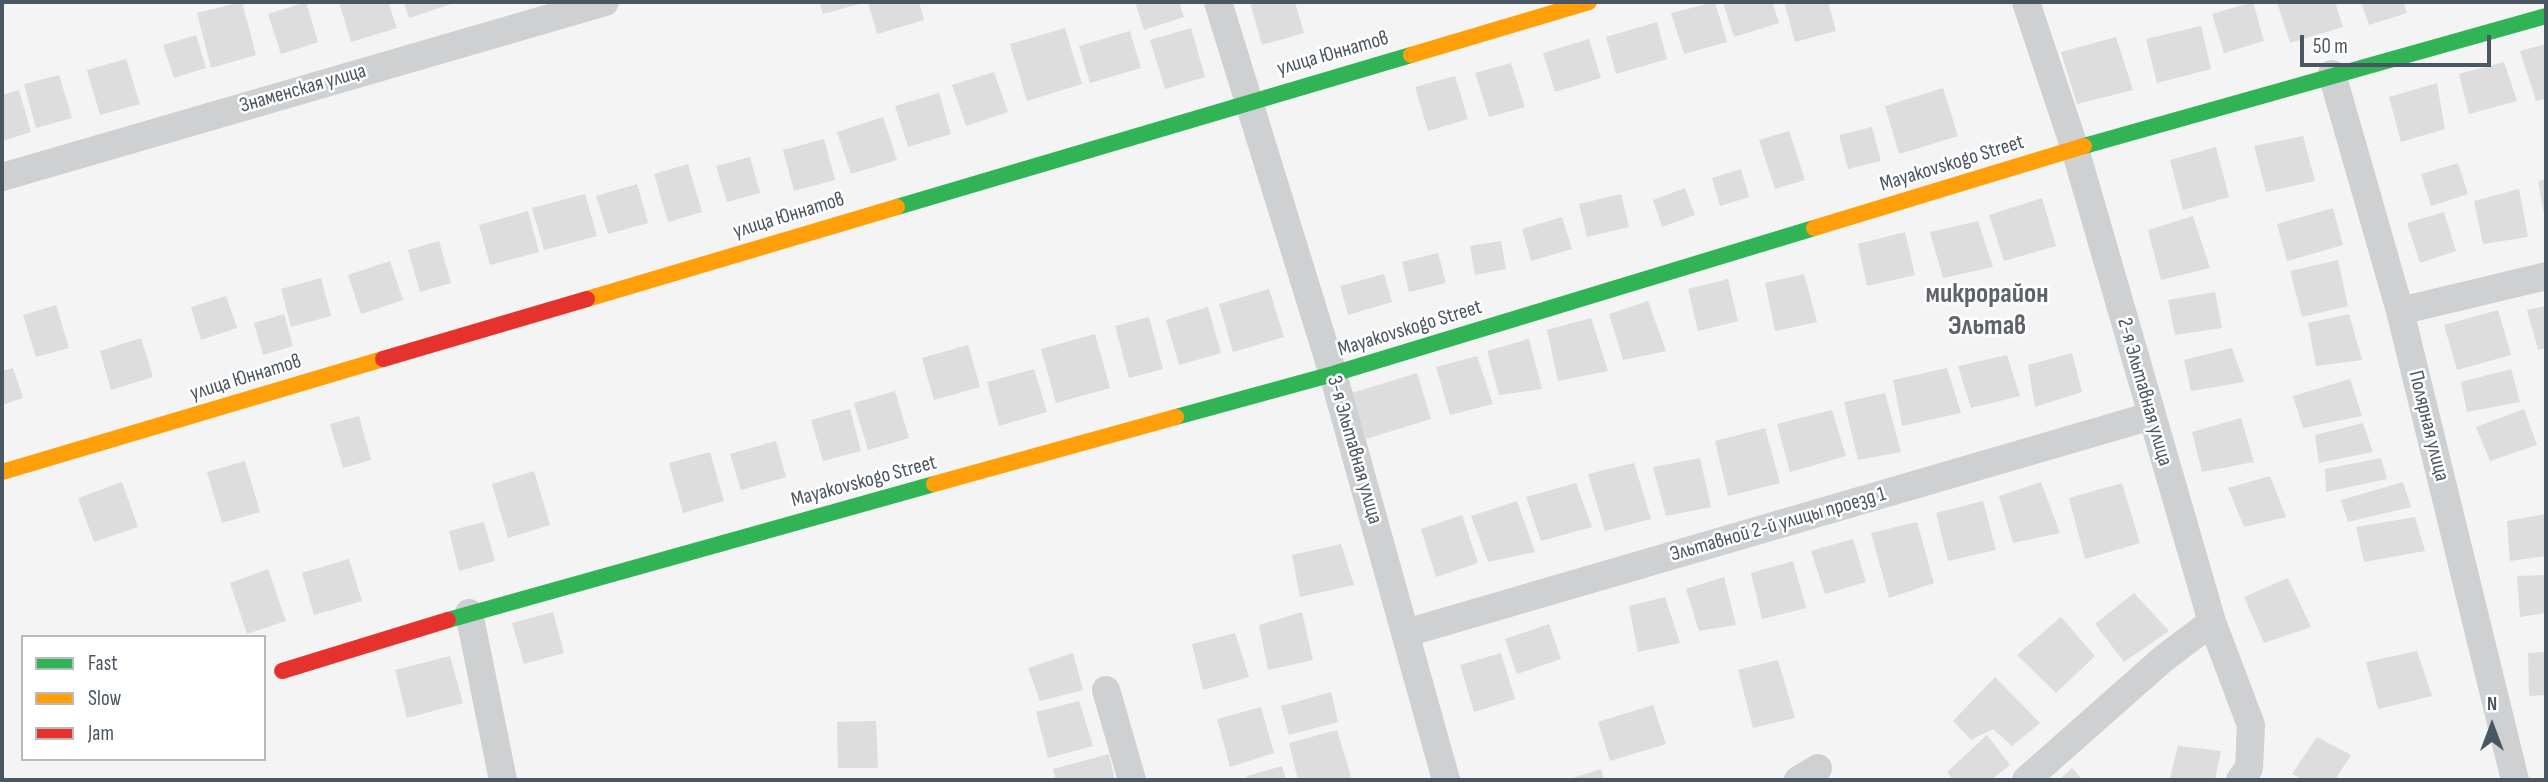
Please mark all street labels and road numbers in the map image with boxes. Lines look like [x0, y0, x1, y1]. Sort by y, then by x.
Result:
street label: улица Юннатов [1274, 26, 1392, 82]
street label: Знаменская улица [237, 59, 369, 119]
street label: Mayakovskogo Street [1877, 130, 2027, 198]
street label: улица Юннатов [730, 187, 848, 245]
street label: Mayakovskogo Street [1335, 295, 1485, 363]
street label: 2-я Эльтавная улица [2111, 315, 2177, 469]
street label: улица Юннатов [187, 349, 305, 407]
street label: Полярная улица [2402, 368, 2454, 484]
street label: 3-я Эльтавная улица [1321, 373, 1387, 527]
street label: Mayakovskogo Street [789, 451, 939, 513]
street label: Эльтавной 2-й улицы проезд 1 [1667, 482, 1889, 568]

